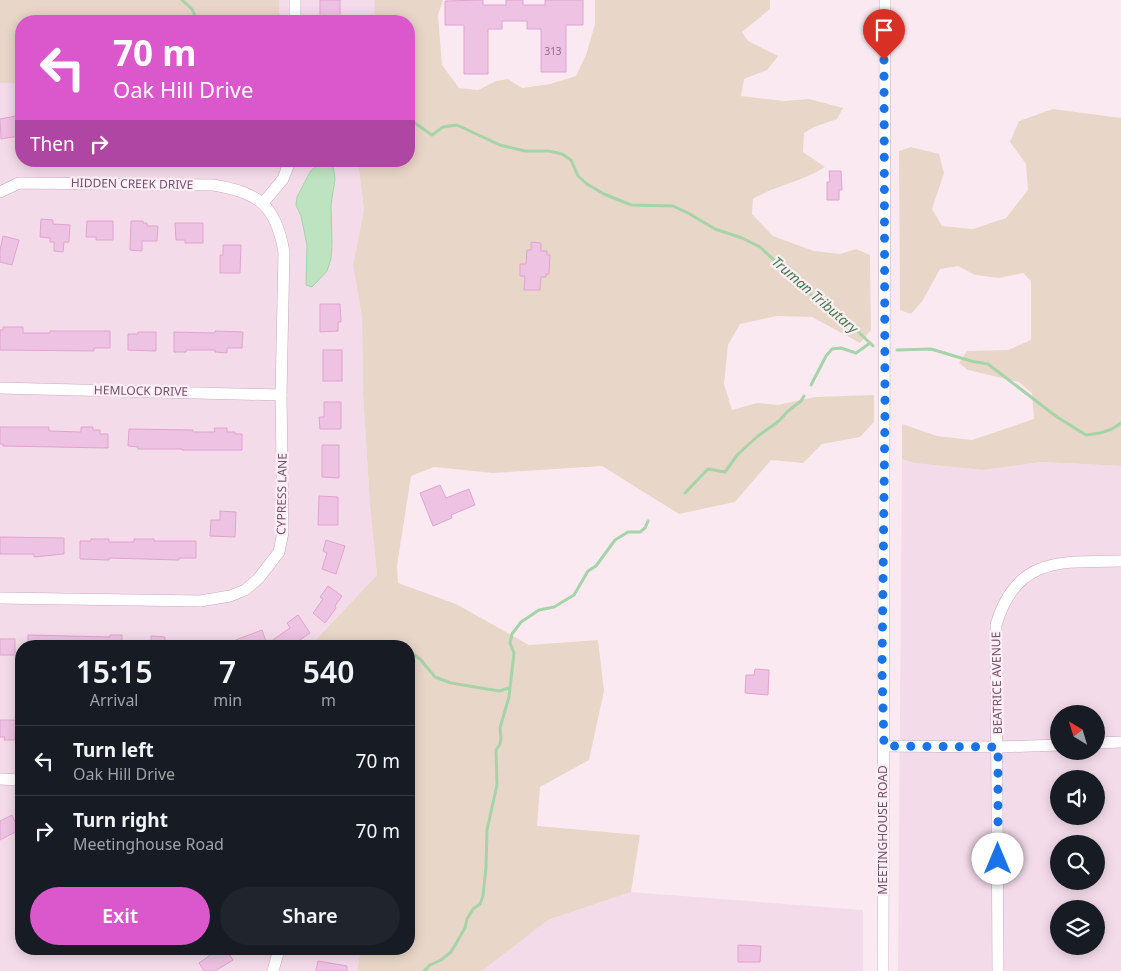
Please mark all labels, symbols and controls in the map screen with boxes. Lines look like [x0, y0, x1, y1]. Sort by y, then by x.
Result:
pin [863, 9, 905, 60]
icon: arrive [870, 16, 898, 44]
text: 70 m [113, 29, 196, 76]
icon: left [30, 35, 95, 100]
house number: 313 [544, 44, 562, 58]
text: Oak Hill Drive [113, 74, 253, 104]
icon: right [85, 130, 113, 158]
text: Then [30, 131, 75, 157]
street label: HIDDEN CREEK DRIVE [71, 174, 193, 193]
water label: Truman Tributary [768, 252, 864, 338]
street label: HEMLOCK DRIVE [94, 381, 188, 400]
street label: CYPRESS LANE [272, 453, 291, 535]
street label: BEATRICE AVENUE [987, 632, 1006, 734]
text: 15:15 [76, 651, 153, 692]
text: 7 [219, 651, 236, 692]
text: 540 [303, 651, 354, 692]
text: Arrival [90, 689, 139, 711]
text: min [213, 689, 242, 711]
text: m [321, 689, 336, 711]
north arrow [1050, 705, 1105, 760]
map controls [1050, 705, 1105, 955]
text: Turn left [73, 737, 154, 763]
icon: left [30, 747, 58, 775]
text: 70 m [356, 748, 400, 774]
text: Oak Hill Drive [73, 763, 175, 785]
street label: MEETINGHOUSE ROAD [874, 765, 891, 895]
button: sound [1050, 770, 1105, 825]
text: Turn right [73, 807, 168, 833]
icon: right [30, 817, 58, 845]
text: 70 m [356, 818, 400, 844]
position arrow [971, 832, 1023, 884]
text: Meetinghouse Road [73, 833, 224, 855]
button: search [1050, 835, 1105, 890]
button: Exit [30, 887, 210, 945]
button: Share [220, 887, 400, 945]
button: layers [1050, 900, 1105, 955]

